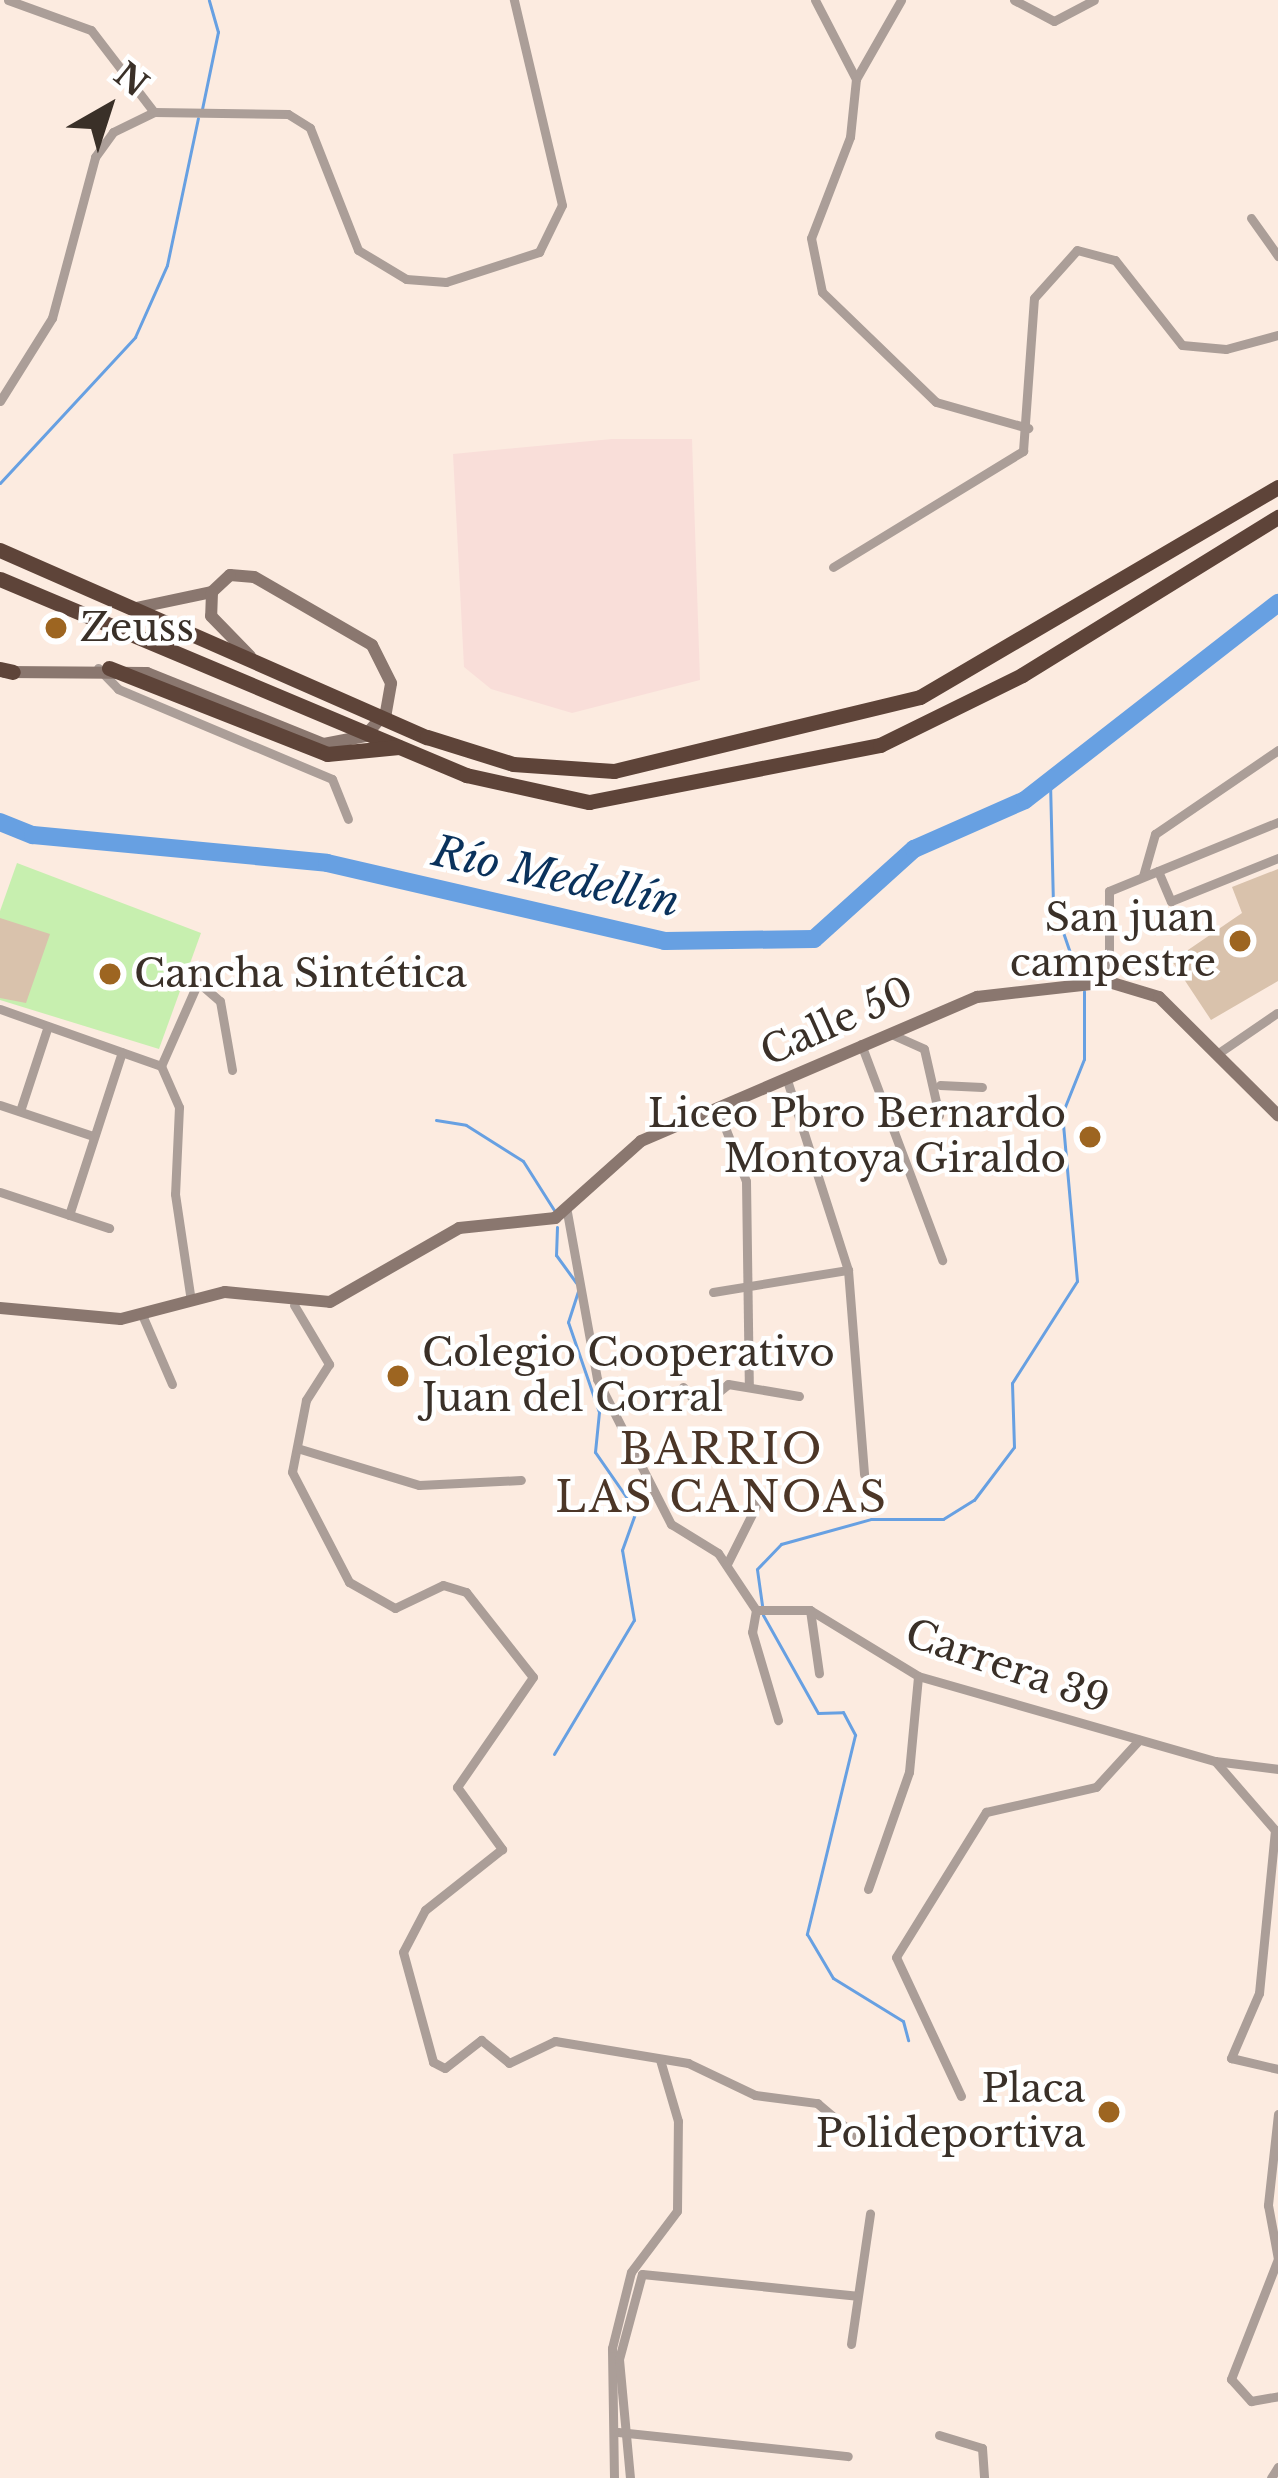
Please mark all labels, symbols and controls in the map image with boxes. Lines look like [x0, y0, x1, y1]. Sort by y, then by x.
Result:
north arrow [48, 48, 168, 168]
text: N [106, 54, 156, 105]
place label: Zeuss [80, 605, 194, 651]
marker: Zeuss [43, 615, 69, 641]
water label: Río Medellín [428, 825, 684, 927]
place label: San juan campestre [1010, 896, 1216, 987]
marker: San juan campestre [1227, 928, 1253, 954]
place label: Cancha Sintética [134, 951, 467, 997]
marker: Cancha Sintética [97, 961, 123, 987]
street label: Calle 50 [754, 968, 920, 1076]
place label: Liceo Pbro Bernardo Montoya Giraldo [648, 1092, 1066, 1183]
marker: Liceo Pbro Bernardo Montoya Giraldo [1077, 1124, 1103, 1150]
place label: Colegio Cooperativo Juan del Corral [422, 1331, 835, 1422]
marker: Colegio Cooperativo Juan del Corral [385, 1363, 411, 1389]
district label: BARRIO LAS CANOAS [555, 1424, 889, 1522]
street label: Carrera 39 [899, 1610, 1115, 1724]
place label: Placa Polideportiva [816, 2067, 1085, 2158]
marker: Placa Polideportiva [1096, 2099, 1122, 2125]

